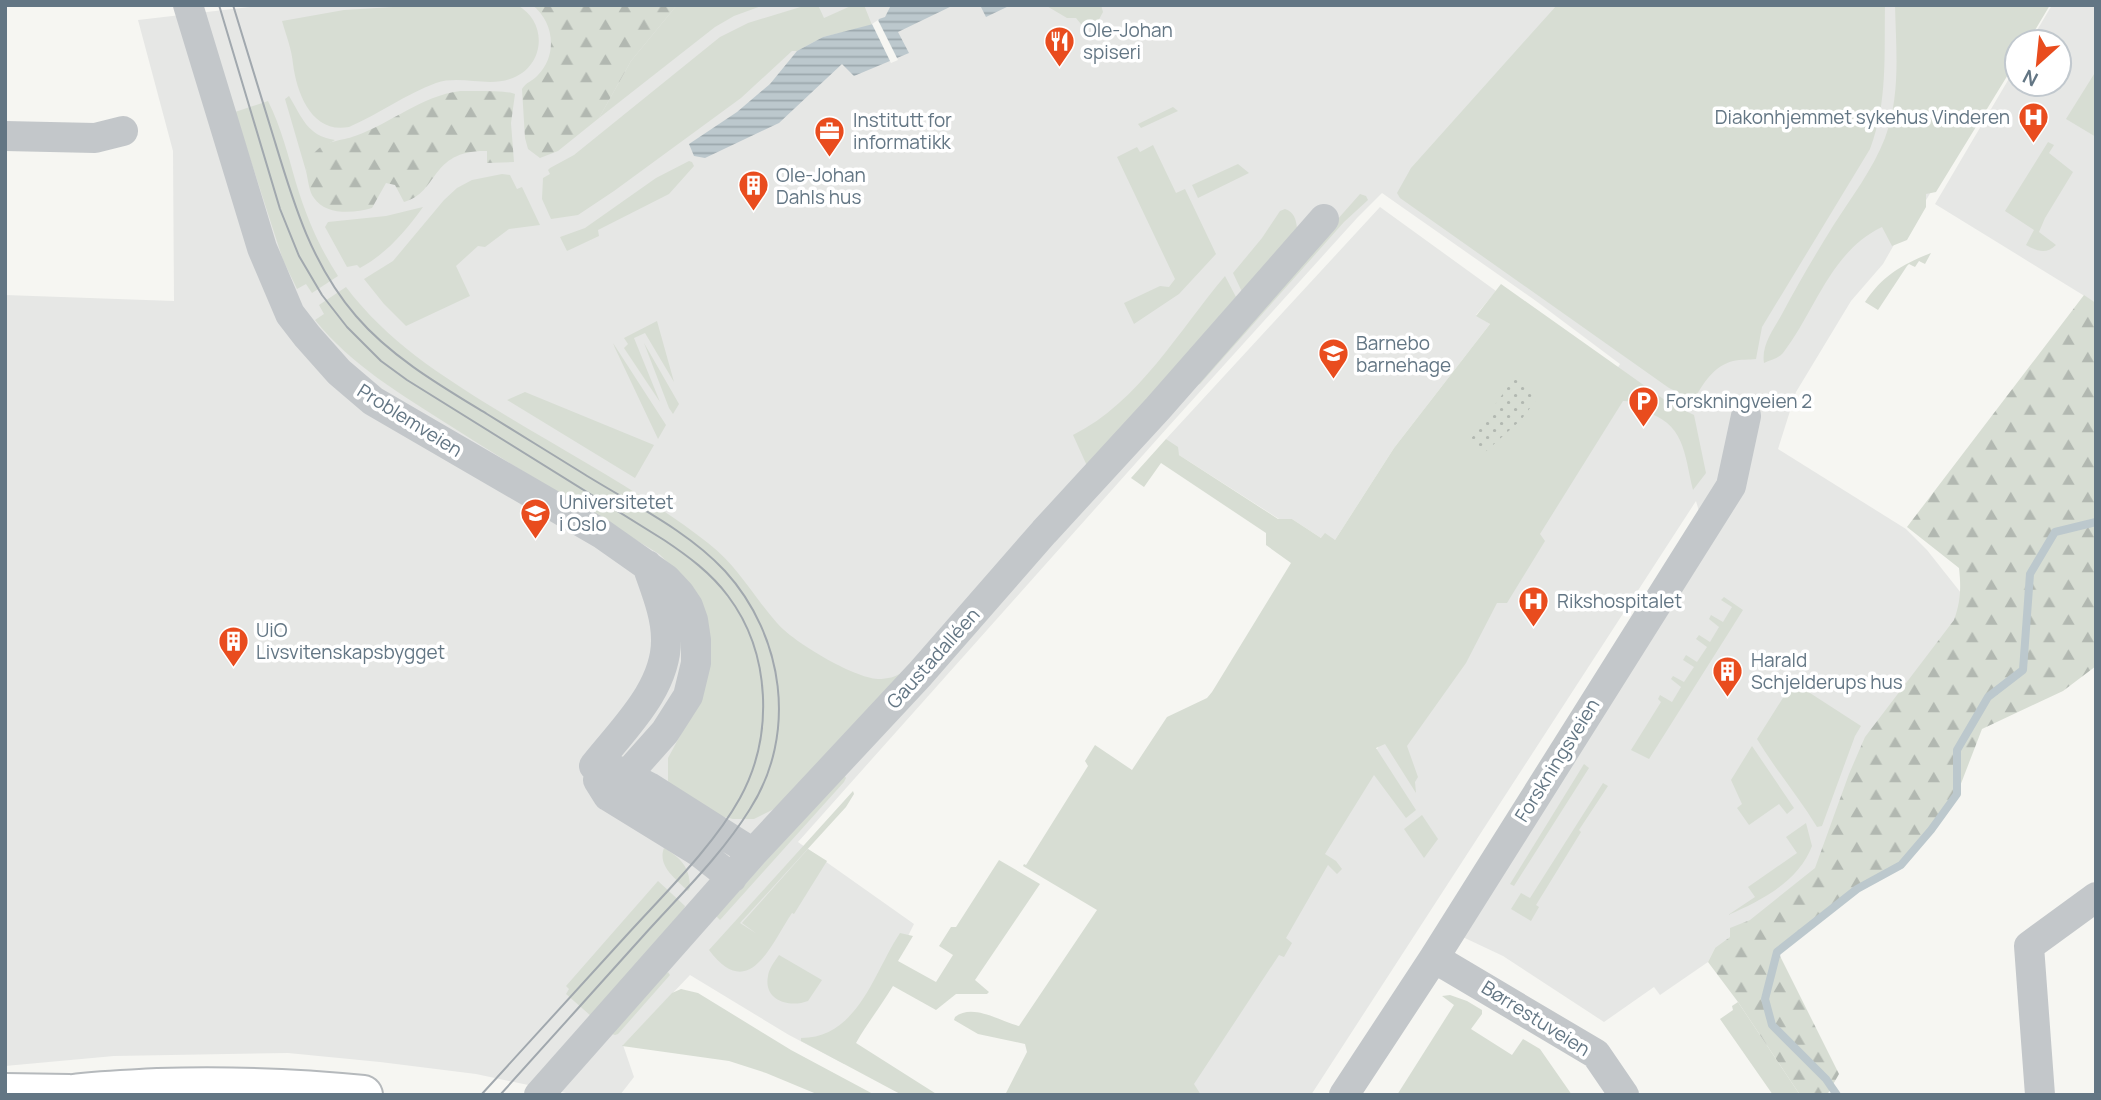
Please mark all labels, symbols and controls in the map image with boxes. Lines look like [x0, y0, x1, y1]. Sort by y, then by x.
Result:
place label: Ole-Johan spiseri [1083, 17, 1173, 65]
restaurant icon: Ole-Johan spiseri [1043, 24, 1077, 68]
north arrow [2003, 28, 2073, 98]
text: N [2018, 63, 2042, 93]
hospital icon: Diakonhjemmet sykehus Vinderen [2016, 100, 2050, 144]
place label: Diakonhjemmet sykehus Vinderen [1715, 104, 2010, 130]
place label: Institutt for informatikk [853, 107, 952, 155]
office icon: Institutt for informatikk [813, 114, 847, 158]
place label: Ole-Johan Dahls hus [776, 162, 866, 210]
building icon: Ole-Johan Dahls hus [736, 169, 770, 213]
place label: Barnebo barnehage [1356, 330, 1451, 378]
school or university icon: Barnebo barnehage [1316, 337, 1350, 381]
street label: Problemveien [353, 377, 467, 463]
parking icon: Forskningveien 2 [1626, 384, 1660, 428]
place label: Forskningveien 2 [1666, 388, 1812, 414]
place label: Universitetet i Oslo [559, 489, 674, 537]
school or university icon: Universitetet i Oslo [519, 496, 553, 540]
hospital icon: Rikshospitalet [1517, 584, 1551, 628]
place label: Rikshospitalet [1557, 588, 1682, 614]
street label: Gaustadalléen [881, 602, 985, 714]
place label: UiO Livsvitenskapsbygget [256, 617, 445, 665]
building icon: UiO Livsvitenskapsbygget [216, 624, 250, 668]
place label: Harald Schjelderups hus [1751, 647, 1903, 695]
building icon: Harald Schjelderups hus [1711, 654, 1745, 698]
street label: Forskningsveien [1509, 693, 1605, 827]
street label: Børrestuveien [1477, 974, 1595, 1062]

